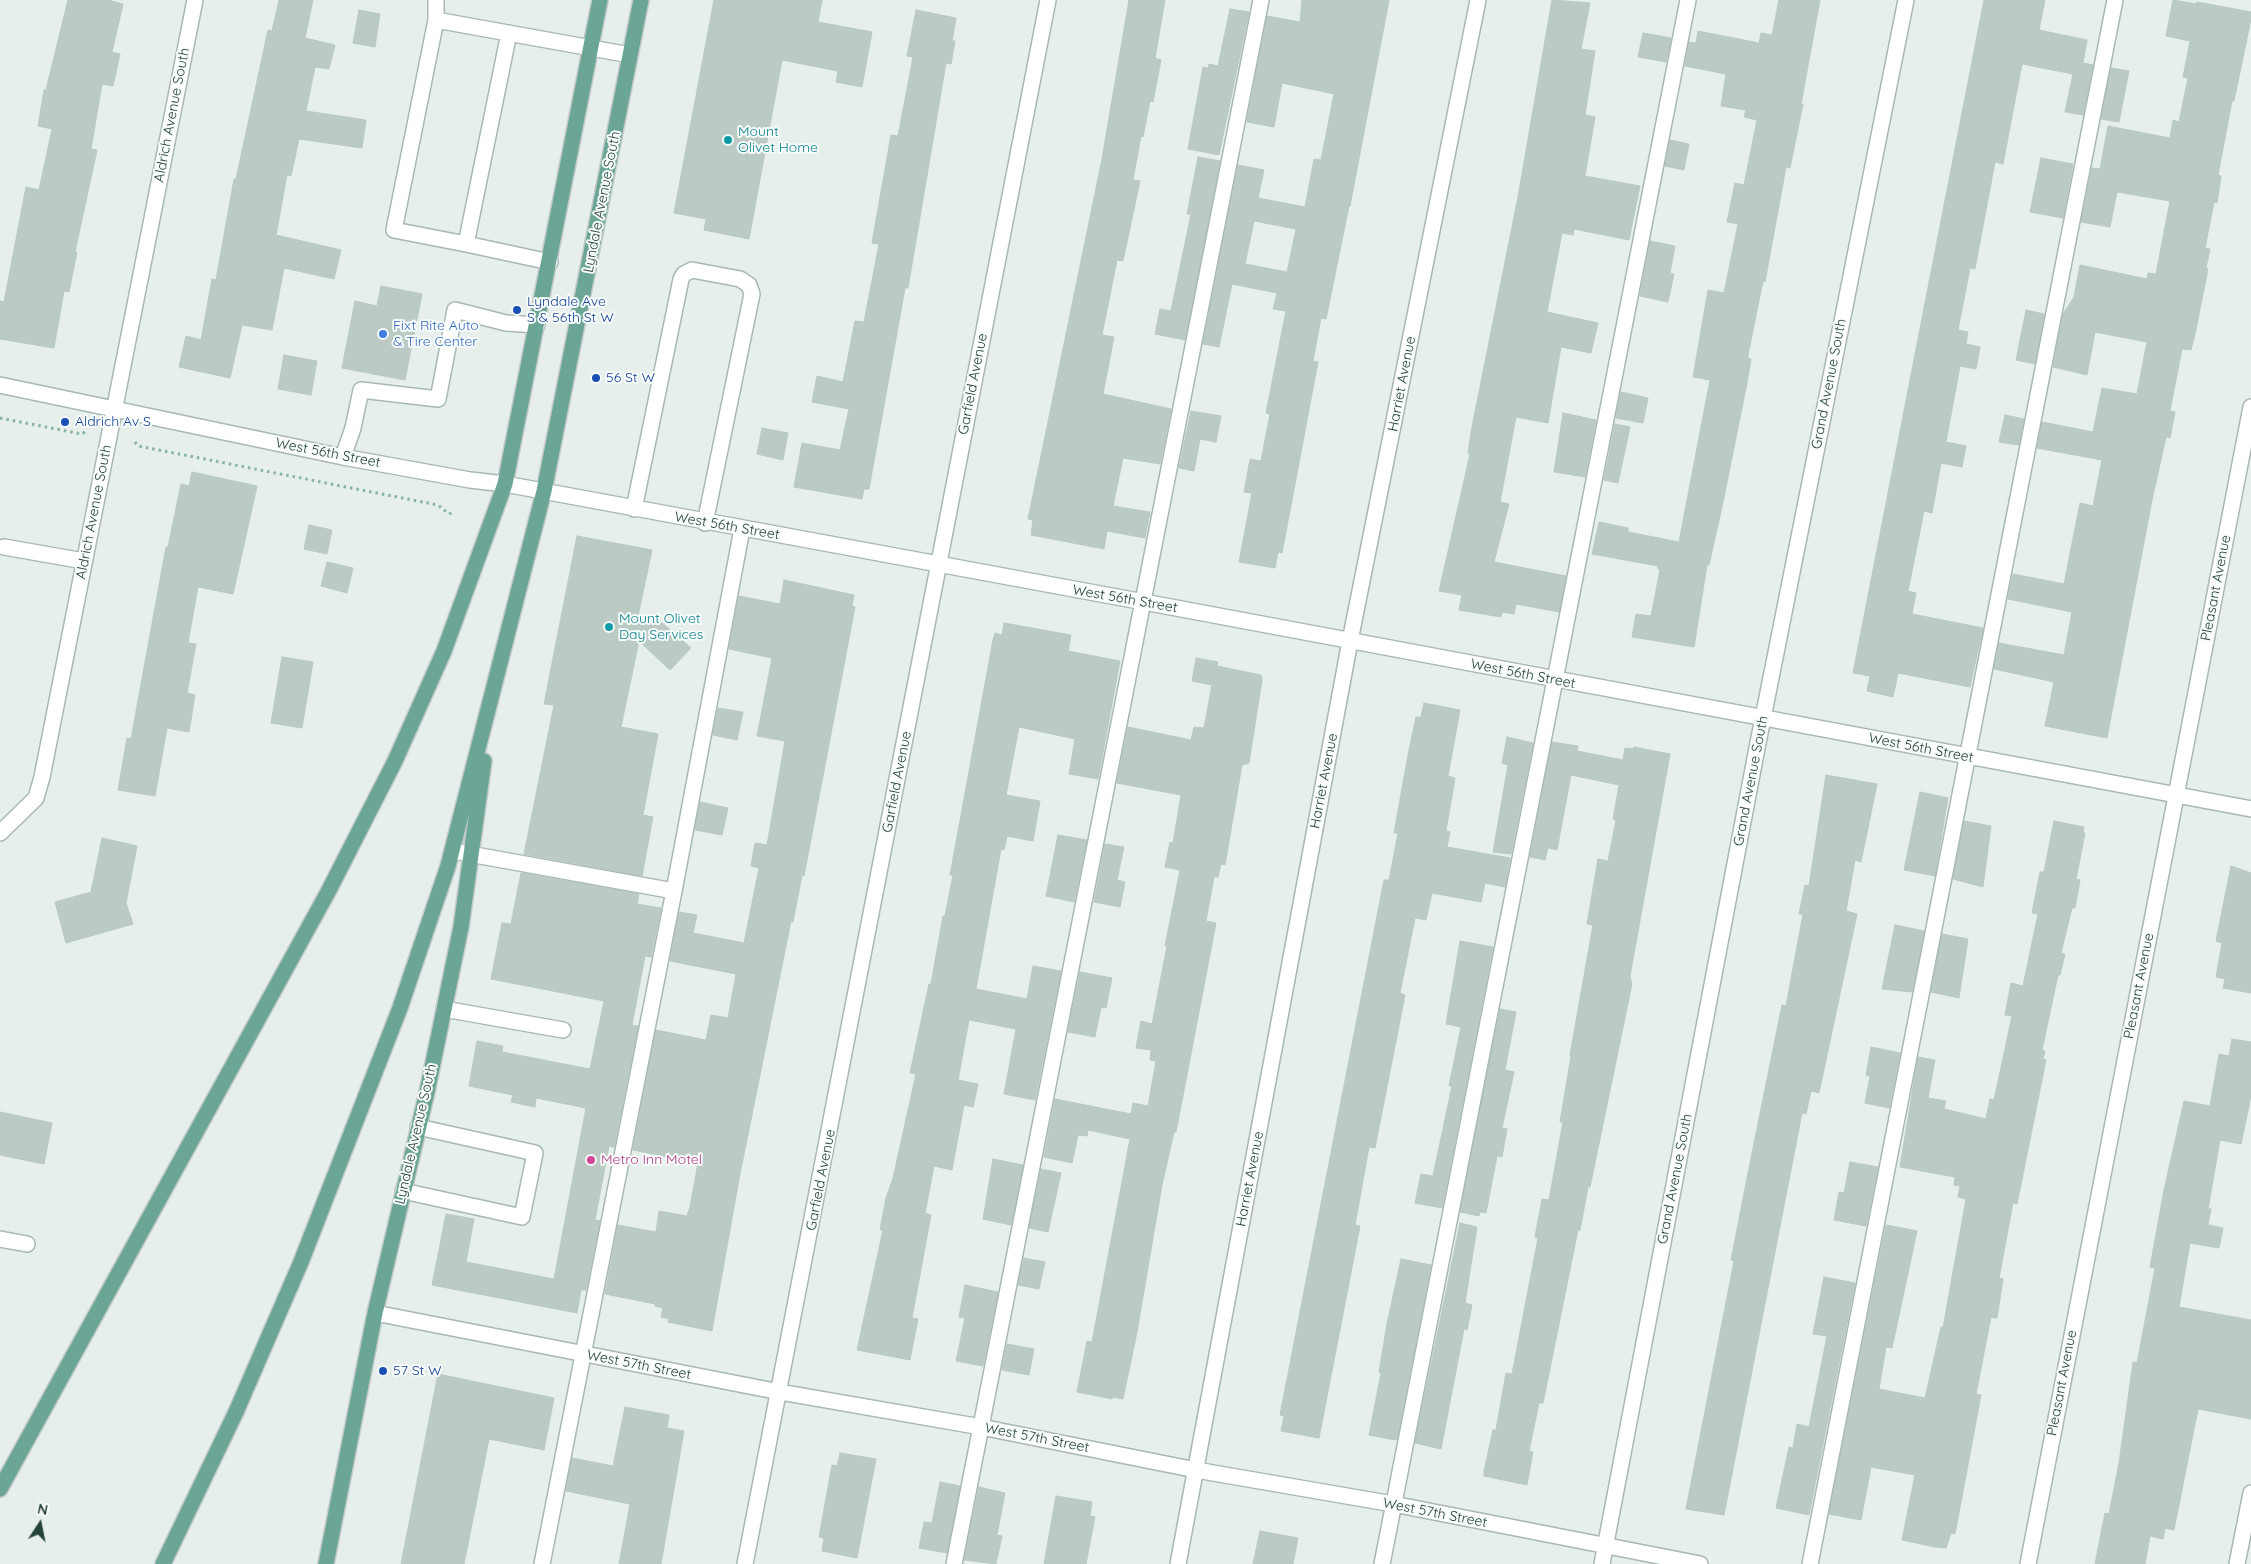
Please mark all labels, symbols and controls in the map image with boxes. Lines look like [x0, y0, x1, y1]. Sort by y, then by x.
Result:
street label: Aldrich Avenue South [151, 46, 193, 184]
place label: Mount Olivet Home [738, 124, 818, 156]
street label: Lyndale Avenue South [580, 130, 624, 274]
marker: Mount Olivet Home [722, 134, 734, 146]
place label: Lyndale Ave S & 56th St W [527, 294, 614, 326]
marker: Lyndale Ave S & 56th St W [511, 304, 523, 316]
street label: Grand Avenue South [1808, 317, 1850, 451]
place label: Fixt Rite Auto & Tire Center [393, 318, 479, 351]
marker: Fixt Rite Auto & Tire Center [377, 328, 389, 340]
street label: Garfield Avenue [955, 332, 991, 436]
street label: Harriet Avenue [1385, 335, 1419, 433]
place label: 56 St W [606, 370, 655, 386]
marker: 56 St W [590, 372, 602, 384]
place label: Aldrich Av S [75, 414, 151, 430]
marker: Aldrich Av S [59, 416, 71, 428]
street label: West 56th Street [274, 435, 382, 471]
street label: Aldrich Avenue South [73, 443, 115, 581]
street label: West 56th Street [673, 508, 781, 544]
street label: Pleasant Avenue [2197, 534, 2235, 642]
street label: West 56th Street [1071, 581, 1179, 617]
place label: Mount Olivet Day Services [619, 611, 703, 644]
marker: Mount Olivet Day Services [603, 621, 615, 633]
street label: West 56th Street [1469, 656, 1577, 692]
street label: Grand Avenue South [1730, 714, 1772, 848]
street label: Garfield Avenue [879, 730, 915, 834]
street label: West 56th Street [1867, 730, 1975, 766]
street label: Harriet Avenue [1307, 732, 1341, 830]
street label: Pleasant Avenue [2120, 932, 2158, 1040]
street label: Lyndale Avenue South [392, 1062, 440, 1206]
street label: Grand Avenue South [1654, 1112, 1696, 1246]
street label: Garfield Avenue [803, 1128, 839, 1232]
street label: Harriet Avenue [1233, 1130, 1267, 1228]
place label: Metro Inn Motel [601, 1152, 702, 1168]
marker: Metro Inn Motel [585, 1154, 597, 1166]
street label: Pleasant Avenue [2043, 1329, 2081, 1437]
street label: West 57th Street [585, 1347, 693, 1383]
place label: 57 St W [393, 1363, 442, 1379]
marker: 57 St W [377, 1365, 389, 1377]
street label: West 57th Street [983, 1420, 1091, 1456]
street label: West 57th Street [1381, 1495, 1489, 1531]
north arrow [15, 1499, 65, 1549]
text: N [36, 1499, 50, 1519]

